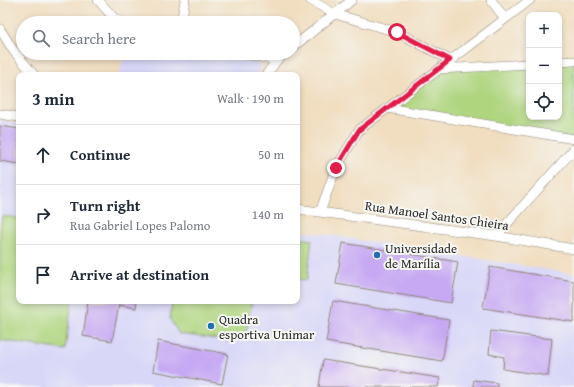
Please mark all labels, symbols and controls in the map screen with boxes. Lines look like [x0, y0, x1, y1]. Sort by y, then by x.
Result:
map controls [526, 12, 562, 120]
button: + [526, 12, 562, 48]
search box [16, 16, 300, 60]
route start [388, 23, 406, 41]
icon: search [30, 27, 52, 49]
text: Search here [62, 28, 136, 49]
button: − [526, 48, 562, 84]
button: locate [526, 84, 562, 120]
text: 3 min [32, 86, 74, 111]
text: Walk · 190 m [217, 89, 284, 108]
icon: ahead [32, 144, 54, 166]
text: Continue [70, 144, 131, 165]
text: 50 m [258, 145, 284, 164]
route end [327, 159, 345, 177]
text: Turn right [70, 195, 141, 216]
street label: Rua Manoel Santos Chieira [364, 196, 511, 235]
icon: right [32, 204, 54, 226]
text: 140 m [252, 205, 284, 224]
text: Rua Gabriel Lopes Palomo [70, 216, 210, 235]
place label: Universidade de Marília [385, 239, 457, 273]
marker: Universidade de Marília [372, 250, 382, 260]
icon: arrive [32, 264, 54, 286]
text: Arrive at destination [70, 264, 209, 285]
place label: Quadra esportiva Unimar [219, 310, 315, 344]
marker: Quadra esportiva Unimar [206, 321, 216, 331]

